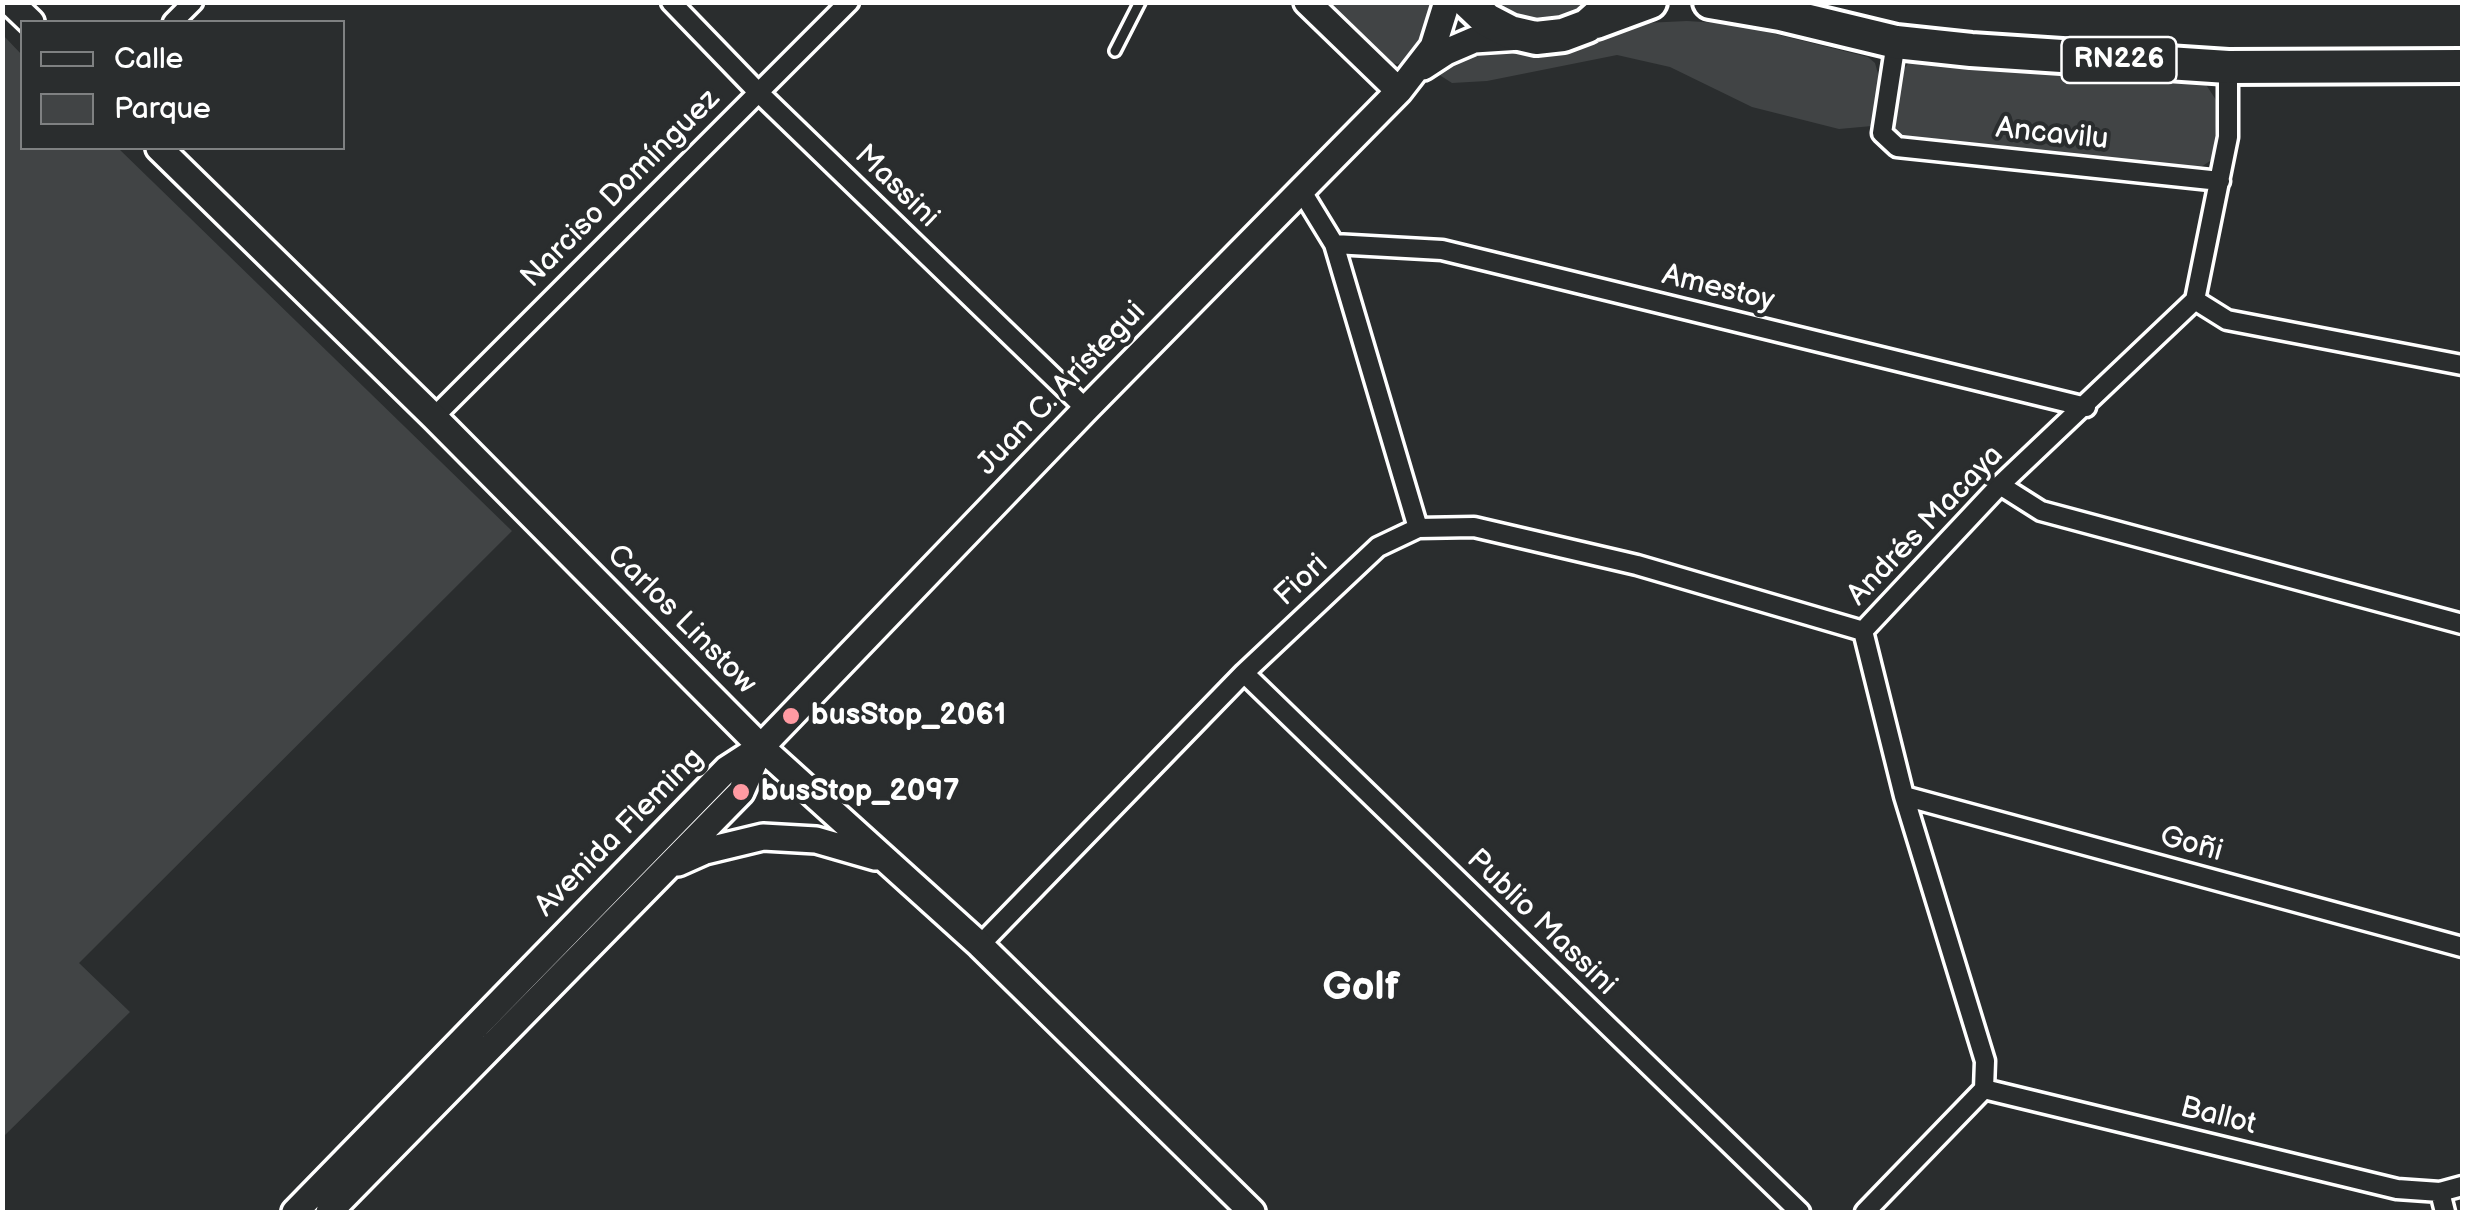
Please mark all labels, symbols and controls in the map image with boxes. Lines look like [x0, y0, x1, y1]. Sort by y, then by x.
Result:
legend [20, 20, 345, 150]
road number: RN226 [2062, 37, 2176, 83]
text: Calle [114, 41, 183, 77]
street label: Narciso Domínguez [514, 82, 728, 296]
text: Parque [114, 91, 211, 127]
street label: Ancavilu [1994, 111, 2110, 159]
street label: Massini [846, 138, 946, 236]
street label: Amestoy [1658, 258, 1778, 320]
street label: Juan C. Arístegui [970, 295, 1154, 483]
street label: Andrés Macaya [1840, 438, 2012, 614]
street label: Carlos Linstow [599, 538, 763, 702]
street label: Fiori [1268, 547, 1336, 615]
place label: busStop_2061 [811, 698, 1006, 734]
marker: busStop_2061 [780, 705, 802, 727]
street label: Avenida Fleming [528, 741, 712, 925]
place label: busStop_2097 [761, 774, 960, 810]
marker: busStop_2097 [730, 781, 752, 803]
street label: Goñi [2156, 819, 2226, 871]
street label: Publio Massini [1458, 842, 1624, 1004]
district label: Golf [1322, 965, 1400, 1013]
street label: Ballot [2176, 1090, 2260, 1144]

